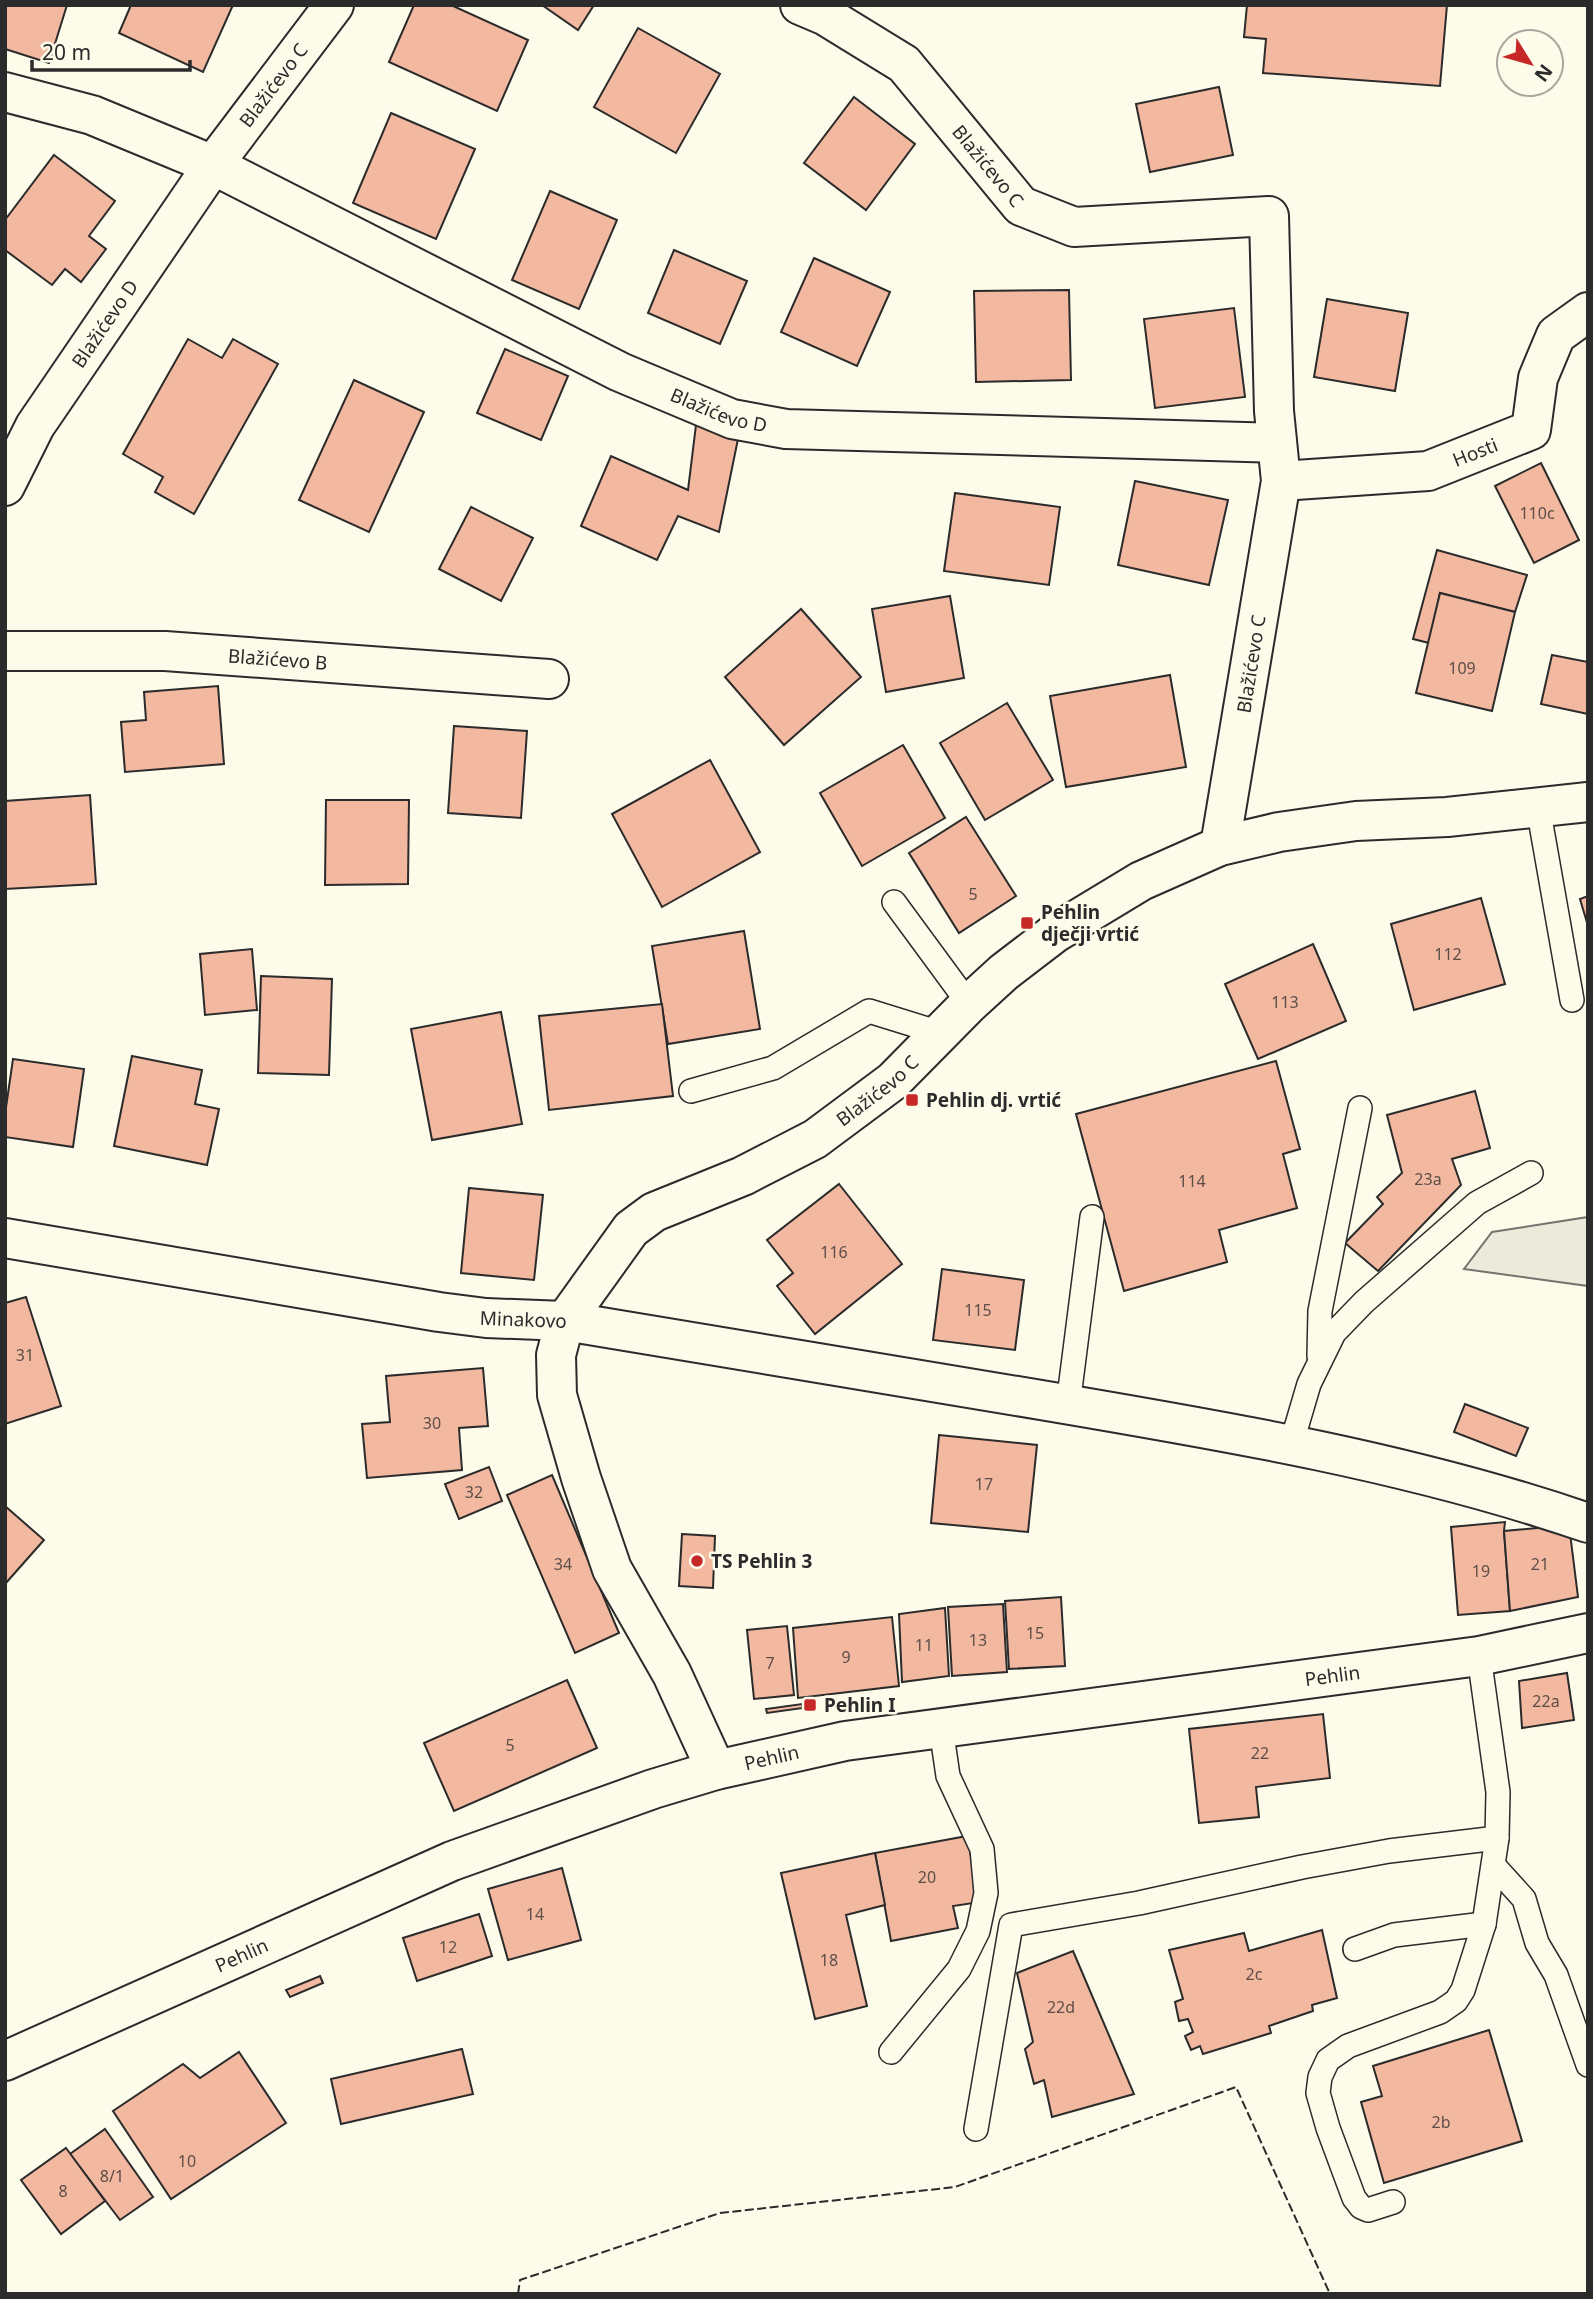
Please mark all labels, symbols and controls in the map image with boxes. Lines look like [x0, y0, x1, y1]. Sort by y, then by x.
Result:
scale bar [32, 28, 189, 72]
north arrow [1495, 28, 1565, 98]
text: 20 m [42, 38, 91, 66]
street label: Blažićevo C [233, 38, 314, 133]
text: N [1529, 59, 1559, 87]
street label: Blažićevo C [946, 119, 1030, 213]
street label: Blažićevo D [66, 274, 144, 373]
street label: Blažićevo D [666, 382, 769, 438]
street label: Hosti [1449, 432, 1501, 473]
house number: 110c [1519, 502, 1555, 524]
street label: Blažićevo C [1230, 613, 1272, 715]
street label: Blažićevo B [227, 643, 328, 676]
house number: 109 [1448, 657, 1476, 679]
house number: 5 [968, 883, 978, 905]
place label: Pehlin dječji vrtić [1041, 899, 1139, 947]
marker: Pehlin dječji vrtić [1019, 915, 1035, 931]
house number: 112 [1434, 943, 1462, 965]
house number: 113 [1271, 991, 1299, 1013]
street label: Blažićevo C [831, 1049, 924, 1132]
place label: Pehlin dj. vrtić [926, 1087, 1061, 1113]
marker: Pehlin dj. vrtić [904, 1092, 920, 1108]
house number: 23a [1414, 1168, 1442, 1190]
house number: 114 [1178, 1170, 1206, 1192]
house number: 116 [820, 1241, 848, 1263]
house number: 115 [964, 1299, 992, 1321]
street label: Minakovo [479, 1305, 567, 1334]
house number: 31 [16, 1344, 34, 1366]
house number: 30 [423, 1412, 441, 1434]
house number: 17 [975, 1473, 993, 1495]
house number: 32 [465, 1481, 483, 1503]
place label: TS Pehlin 3 [711, 1548, 812, 1574]
house number: 34 [554, 1553, 572, 1575]
marker: TS Pehlin 3 [689, 1553, 705, 1569]
house number: 21 [1531, 1553, 1549, 1575]
house number: 19 [1472, 1560, 1490, 1582]
house number: 15 [1026, 1622, 1044, 1644]
house number: 13 [969, 1629, 987, 1651]
house number: 11 [915, 1634, 933, 1656]
house number: 9 [841, 1646, 851, 1668]
house number: 7 [765, 1652, 775, 1674]
street label: Pehlin [1303, 1659, 1362, 1692]
house number: 22a [1532, 1690, 1560, 1712]
place label: Pehlin I [824, 1692, 896, 1718]
marker: Pehlin I [802, 1697, 818, 1713]
house number: 5 [505, 1734, 515, 1756]
street label: Pehlin [742, 1739, 802, 1776]
house number: 22 [1251, 1742, 1269, 1764]
house number: 20 [918, 1866, 936, 1888]
house number: 14 [526, 1903, 544, 1925]
street label: Pehlin [211, 1932, 272, 1978]
house number: 12 [439, 1936, 457, 1958]
house number: 18 [820, 1949, 838, 1971]
house number: 2c [1246, 1963, 1263, 1985]
house number: 22d [1047, 1996, 1075, 2018]
house number: 2b [1432, 2111, 1451, 2133]
house number: 10 [178, 2150, 196, 2172]
house number: 8/1 [100, 2165, 124, 2187]
house number: 8 [58, 2180, 68, 2202]

